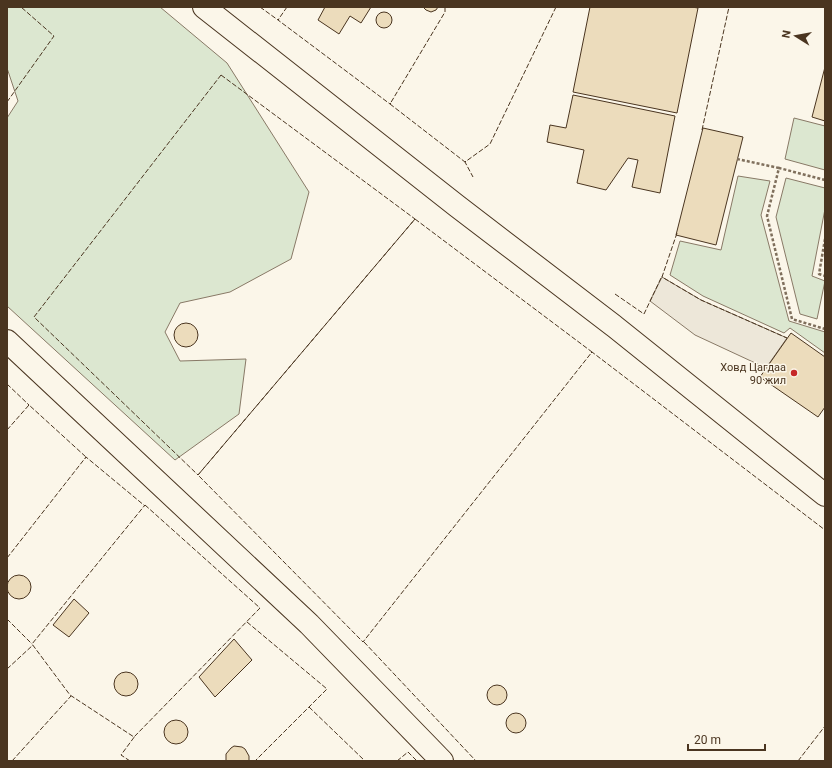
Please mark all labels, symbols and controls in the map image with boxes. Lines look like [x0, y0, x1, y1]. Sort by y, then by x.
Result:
north arrow [776, 16, 816, 56]
text: N [780, 29, 794, 39]
place label: Ховд Цагдаа 90 жил [720, 361, 786, 387]
marker: Ховд Цагдаа 90 жил [789, 368, 799, 378]
scale bar [688, 726, 765, 752]
text: 20 m [694, 733, 721, 747]

